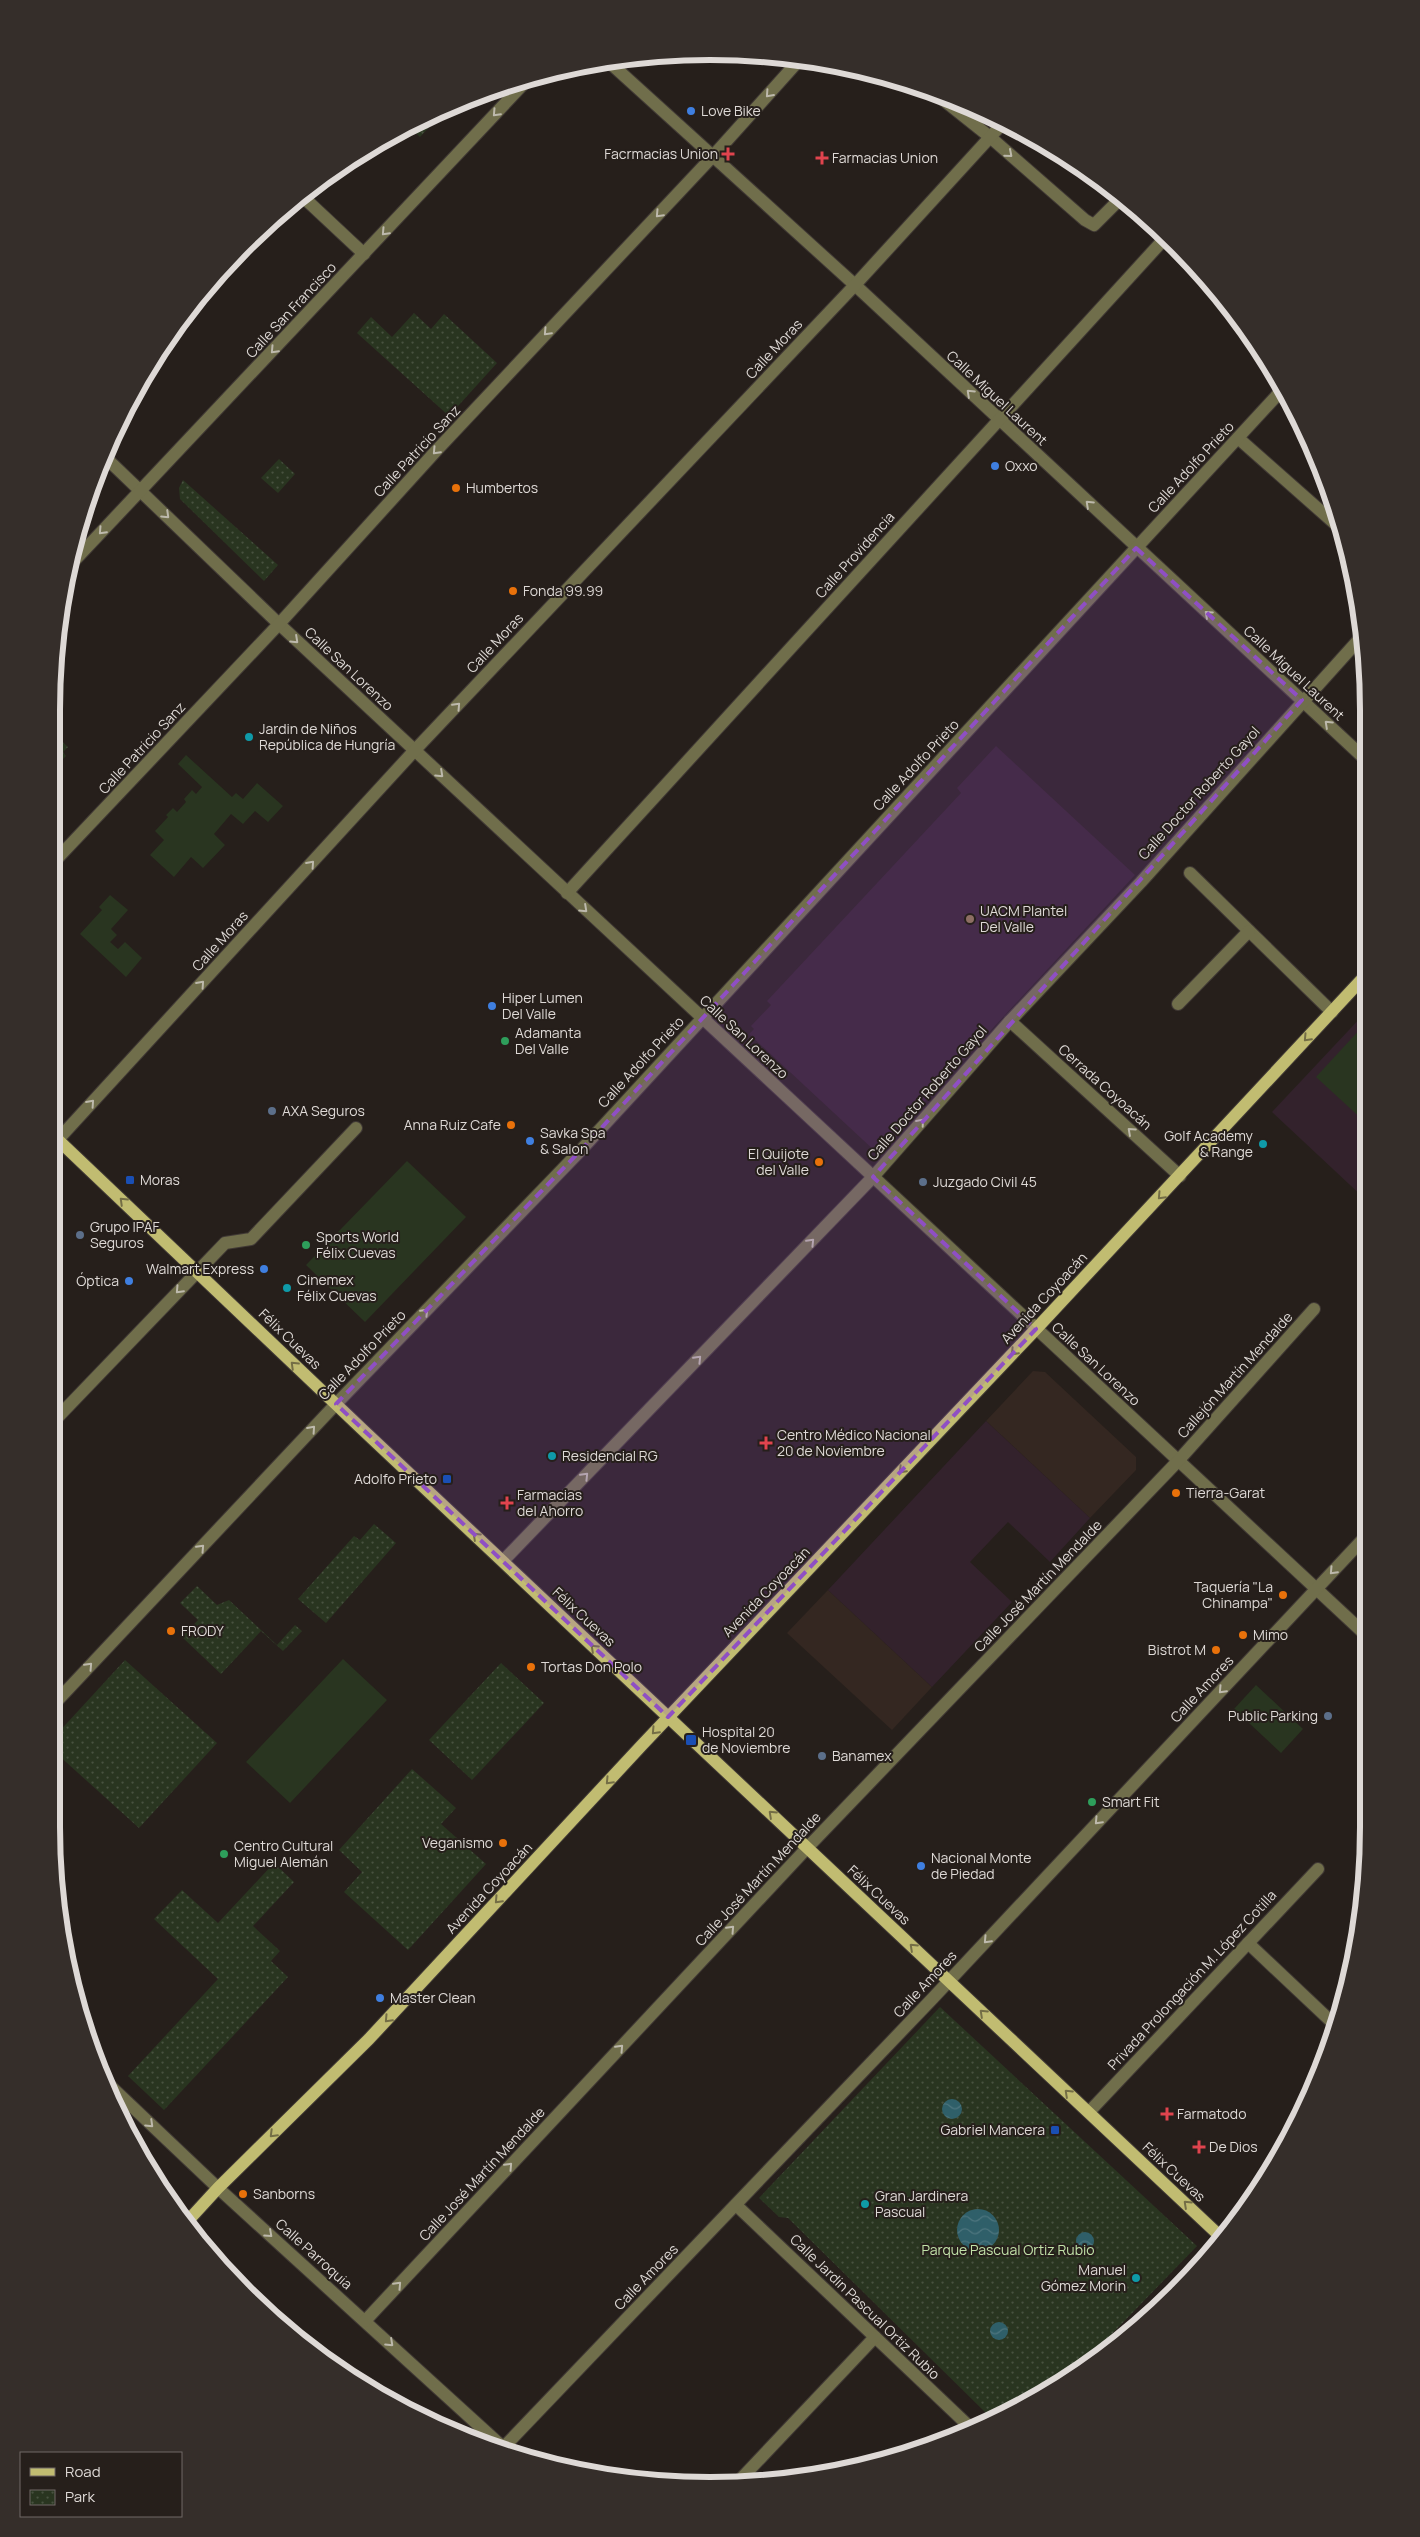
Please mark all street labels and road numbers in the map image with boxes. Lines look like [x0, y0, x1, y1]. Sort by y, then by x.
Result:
street label: Calle San Francisco [241, 258, 340, 362]
street label: Calle Moras [741, 315, 806, 383]
street label: Calle Miguel Laurent [943, 346, 1052, 450]
street label: Calle Patricio Sanz [369, 401, 464, 501]
street label: Calle Adolfo Prieto [1143, 417, 1238, 516]
street label: Calle Providencia [811, 507, 899, 602]
street label: Calle Moras [462, 609, 527, 677]
street label: Calle Miguel Laurent [1240, 621, 1349, 725]
street label: Calle San Lorenzo [301, 623, 398, 715]
street label: Calle Patricio Sanz [94, 698, 189, 798]
street label: Calle Adolfo Prieto [868, 715, 963, 814]
street label: Calle Doctor Roberto Gayol [1134, 722, 1264, 863]
street label: Calle Moras [187, 906, 252, 975]
street label: Calle San Lorenzo [696, 991, 793, 1083]
street label: Calle Adolfo Prieto [593, 1012, 688, 1111]
street label: Calle Doctor Roberto Gayol [863, 1021, 991, 1164]
street label: Cerrada Coyoacán [1055, 1040, 1156, 1134]
street label: Avenida Coyoacán [996, 1248, 1091, 1347]
street label: Félix Cuevas [255, 1304, 326, 1373]
street label: Calle Adolfo Prieto [314, 1305, 410, 1404]
street label: Callejón Martín Mendalde [1173, 1307, 1297, 1442]
street label: Calle San Lorenzo [1048, 1318, 1145, 1410]
street label: Calle José Martín Mendalde [969, 1515, 1106, 1656]
street label: Avenida Coyoacán [718, 1542, 814, 1641]
street label: Félix Cuevas [549, 1582, 620, 1651]
street label: Calle Amores [1166, 1651, 1237, 1726]
street label: Calle José Martín Mendalde [690, 1808, 825, 1950]
street label: Avenida Coyoacán [441, 1838, 536, 1937]
street label: Félix Cuevas [844, 1860, 915, 1929]
street label: Privada Prolongación M. López Cotilla [1103, 1886, 1280, 2074]
street label: Calle Amores [889, 1946, 960, 2021]
street label: Calle José Martín Mendalde [414, 2103, 549, 2245]
street label: Félix Cuevas [1139, 2137, 1210, 2206]
street label: Calle Parroquia [272, 2214, 357, 2293]
street label: Calle Jardin Pascual Ortiz Rubio [786, 2230, 944, 2383]
street label: Calle Amores [609, 2240, 682, 2314]

